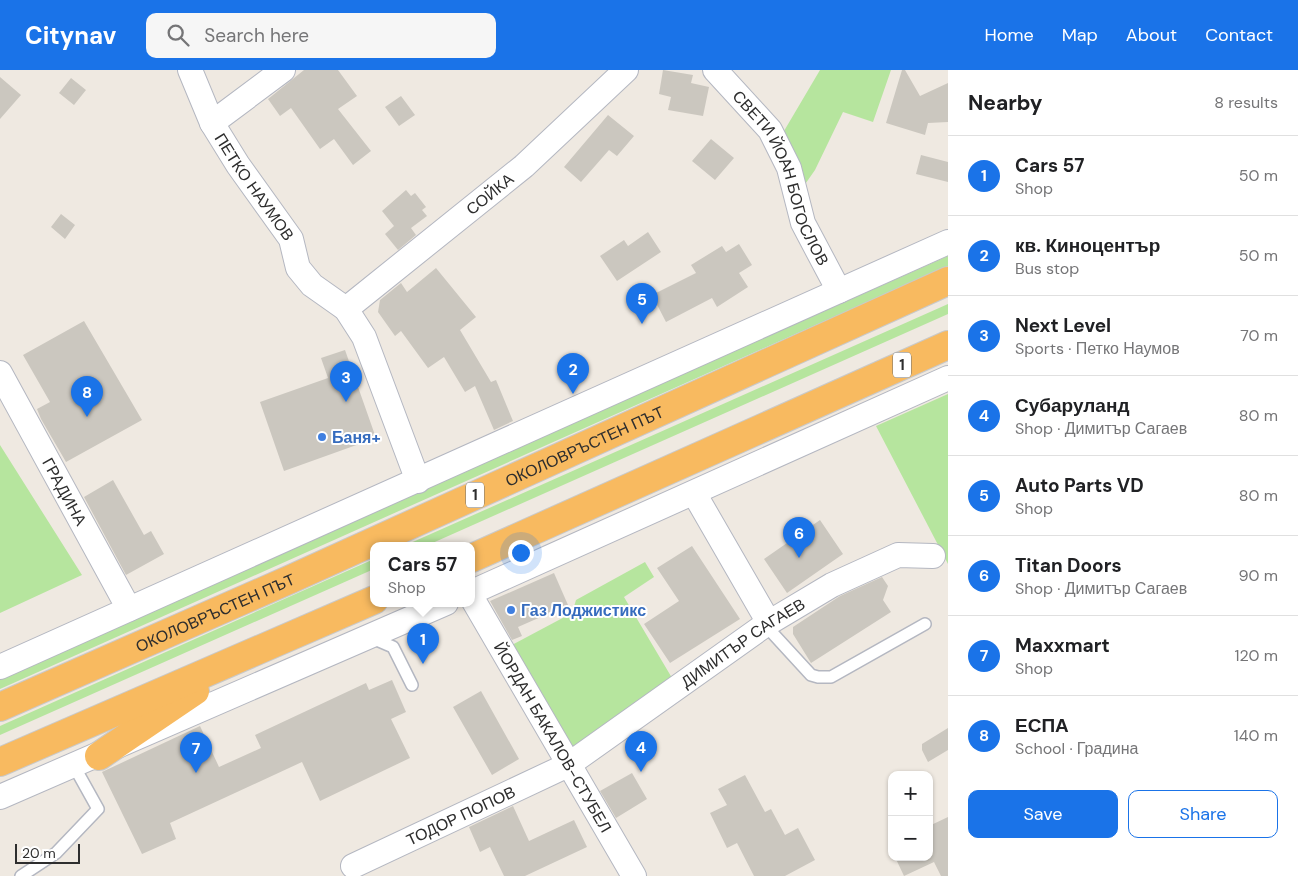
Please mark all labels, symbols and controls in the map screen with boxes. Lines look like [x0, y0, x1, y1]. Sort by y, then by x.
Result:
search box [146, 13, 496, 58]
text: Citynav [25, 20, 116, 51]
icon: search [164, 21, 192, 49]
text: Search here [204, 23, 309, 48]
text: Home [984, 23, 1034, 47]
text: Map [1062, 23, 1098, 47]
text: About [1126, 23, 1177, 47]
text: Contact [1205, 23, 1273, 47]
street label: СВЕТИ ЙОАН БОГОСЛОВ [728, 86, 834, 269]
text: Nearby [968, 89, 1042, 117]
text: 8 results [1214, 92, 1278, 113]
street label: ПЕТКО НАУМОВ [210, 129, 299, 244]
text: Cars 57 [1015, 153, 1084, 178]
text: 1 [981, 165, 987, 186]
text: 50 m [1239, 165, 1278, 186]
street label: СОЙКА [461, 168, 518, 219]
text: Shop [1015, 178, 1053, 199]
text: кв. Киноцентър [1015, 233, 1160, 258]
text: 2 [979, 245, 989, 266]
text: 50 m [1239, 245, 1278, 266]
text: Bus stop [1015, 258, 1079, 279]
pin: 5 [626, 283, 658, 324]
text: Next Level [1015, 313, 1111, 338]
text: 3 [979, 325, 989, 346]
text: 70 m [1240, 325, 1278, 346]
text: Sports · Петко Наумов [1015, 338, 1180, 359]
road number: 1 [893, 352, 911, 378]
pin: 2 [557, 353, 589, 394]
pin: 3 [330, 361, 362, 402]
pin: 8 [71, 376, 103, 417]
text: Субаруланд [1015, 393, 1129, 418]
street label: ОКОЛОВРЪСТЕН ПЪТ [502, 401, 667, 491]
text: 4 [979, 405, 989, 426]
text: 80 m [1239, 405, 1278, 426]
text: Shop · Димитър Сагаев [1015, 418, 1187, 439]
place label: Баня+ [332, 427, 381, 448]
marker: Баня+ [316, 431, 328, 443]
street label: ГРАДИНА [38, 454, 92, 529]
text: Auto Parts VD [1015, 473, 1144, 498]
road number: 1 [466, 482, 484, 508]
text: 5 [979, 485, 989, 506]
text: 80 m [1239, 485, 1278, 506]
text: Shop [1015, 498, 1053, 519]
pin: 6 [783, 517, 815, 558]
your location [508, 540, 534, 566]
popup [370, 542, 475, 607]
text: Cars 57 [388, 552, 457, 577]
text: Titan Doors [1015, 553, 1122, 578]
text: 6 [979, 565, 989, 586]
text: 90 m [1238, 565, 1278, 586]
street label: ОКОЛОВРЪСТЕН ПЪТ [132, 568, 298, 657]
text: Shop [388, 577, 426, 598]
text: Shop · Димитър Сагаев [1015, 578, 1187, 599]
street label: ДИМИТЪР САГАЕВ [676, 593, 809, 692]
place label: Газ Лоджистикс [521, 600, 646, 621]
marker: Газ Лоджистикс [505, 604, 517, 616]
pin: 1 [407, 623, 439, 664]
text: Maxxmart [1015, 633, 1110, 658]
street label: ЙОРДАН БАКАЛОВ-СТУБЕЛ [489, 638, 617, 836]
text: 7 [980, 645, 988, 666]
text: 120 m [1234, 645, 1278, 666]
text: Shop [1015, 658, 1053, 679]
text: ЕСПА [1015, 713, 1069, 738]
text: 8 [979, 725, 989, 746]
text: 140 m [1234, 725, 1278, 746]
pin: 4 [625, 731, 657, 772]
pin: 7 [180, 732, 212, 773]
text: School · Градина [1015, 738, 1138, 759]
map controls [888, 771, 933, 861]
button: + [888, 771, 933, 816]
street label: ТОДОР ПОПОВ [403, 781, 519, 850]
button: Save [968, 790, 1118, 838]
button: Share [1128, 790, 1278, 838]
button: − [888, 816, 933, 861]
scale bar [15, 841, 80, 864]
text: 20 m [22, 844, 56, 862]

